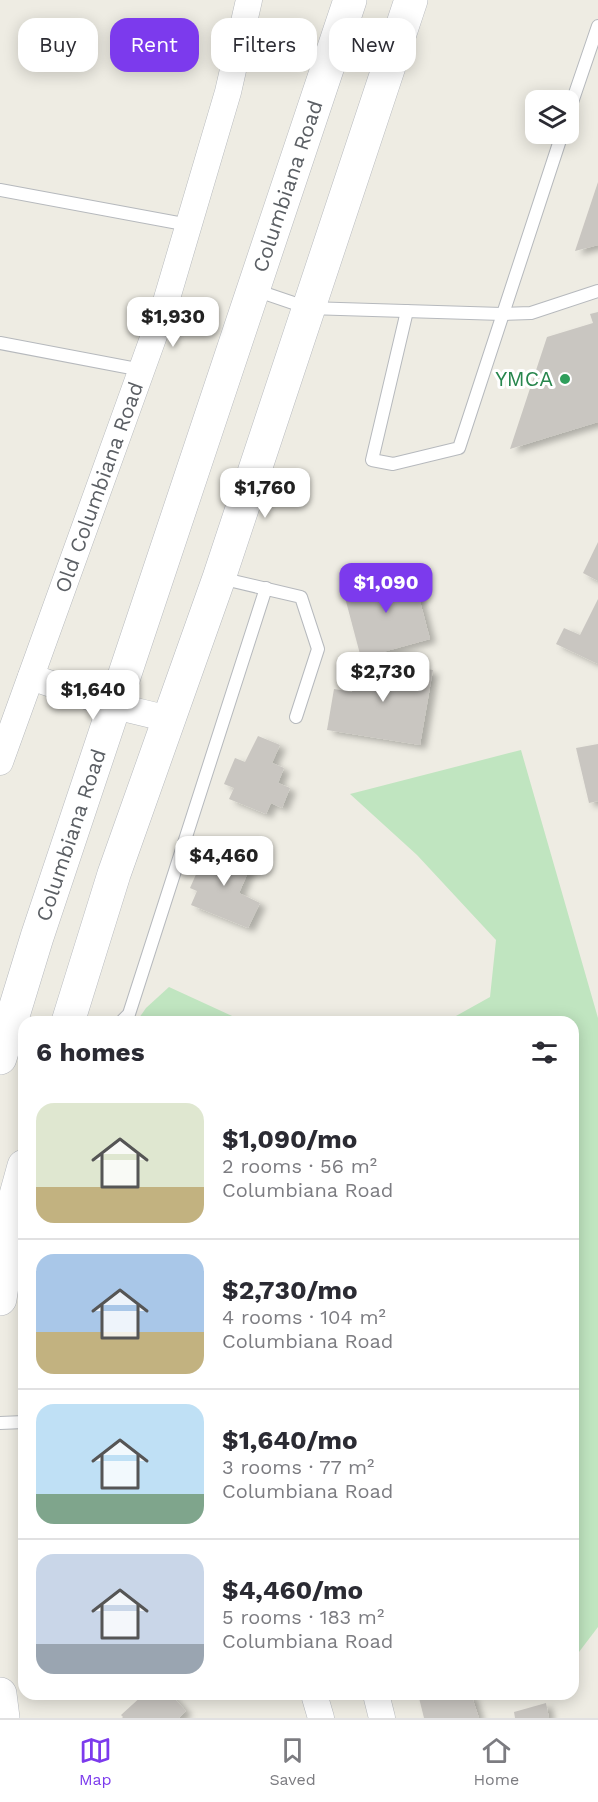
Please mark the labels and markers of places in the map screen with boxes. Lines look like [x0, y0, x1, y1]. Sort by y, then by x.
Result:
pin: $1,930 [124, 297, 222, 348]
place label: YMCA [495, 366, 553, 391]
marker: YMCA [558, 372, 572, 386]
pin: $1,760 [216, 468, 314, 519]
pin: $1,090 [337, 563, 435, 614]
pin: $2,730 [334, 652, 432, 703]
pin: $1,640 [44, 670, 142, 721]
pin: $4,460 [175, 836, 273, 887]

